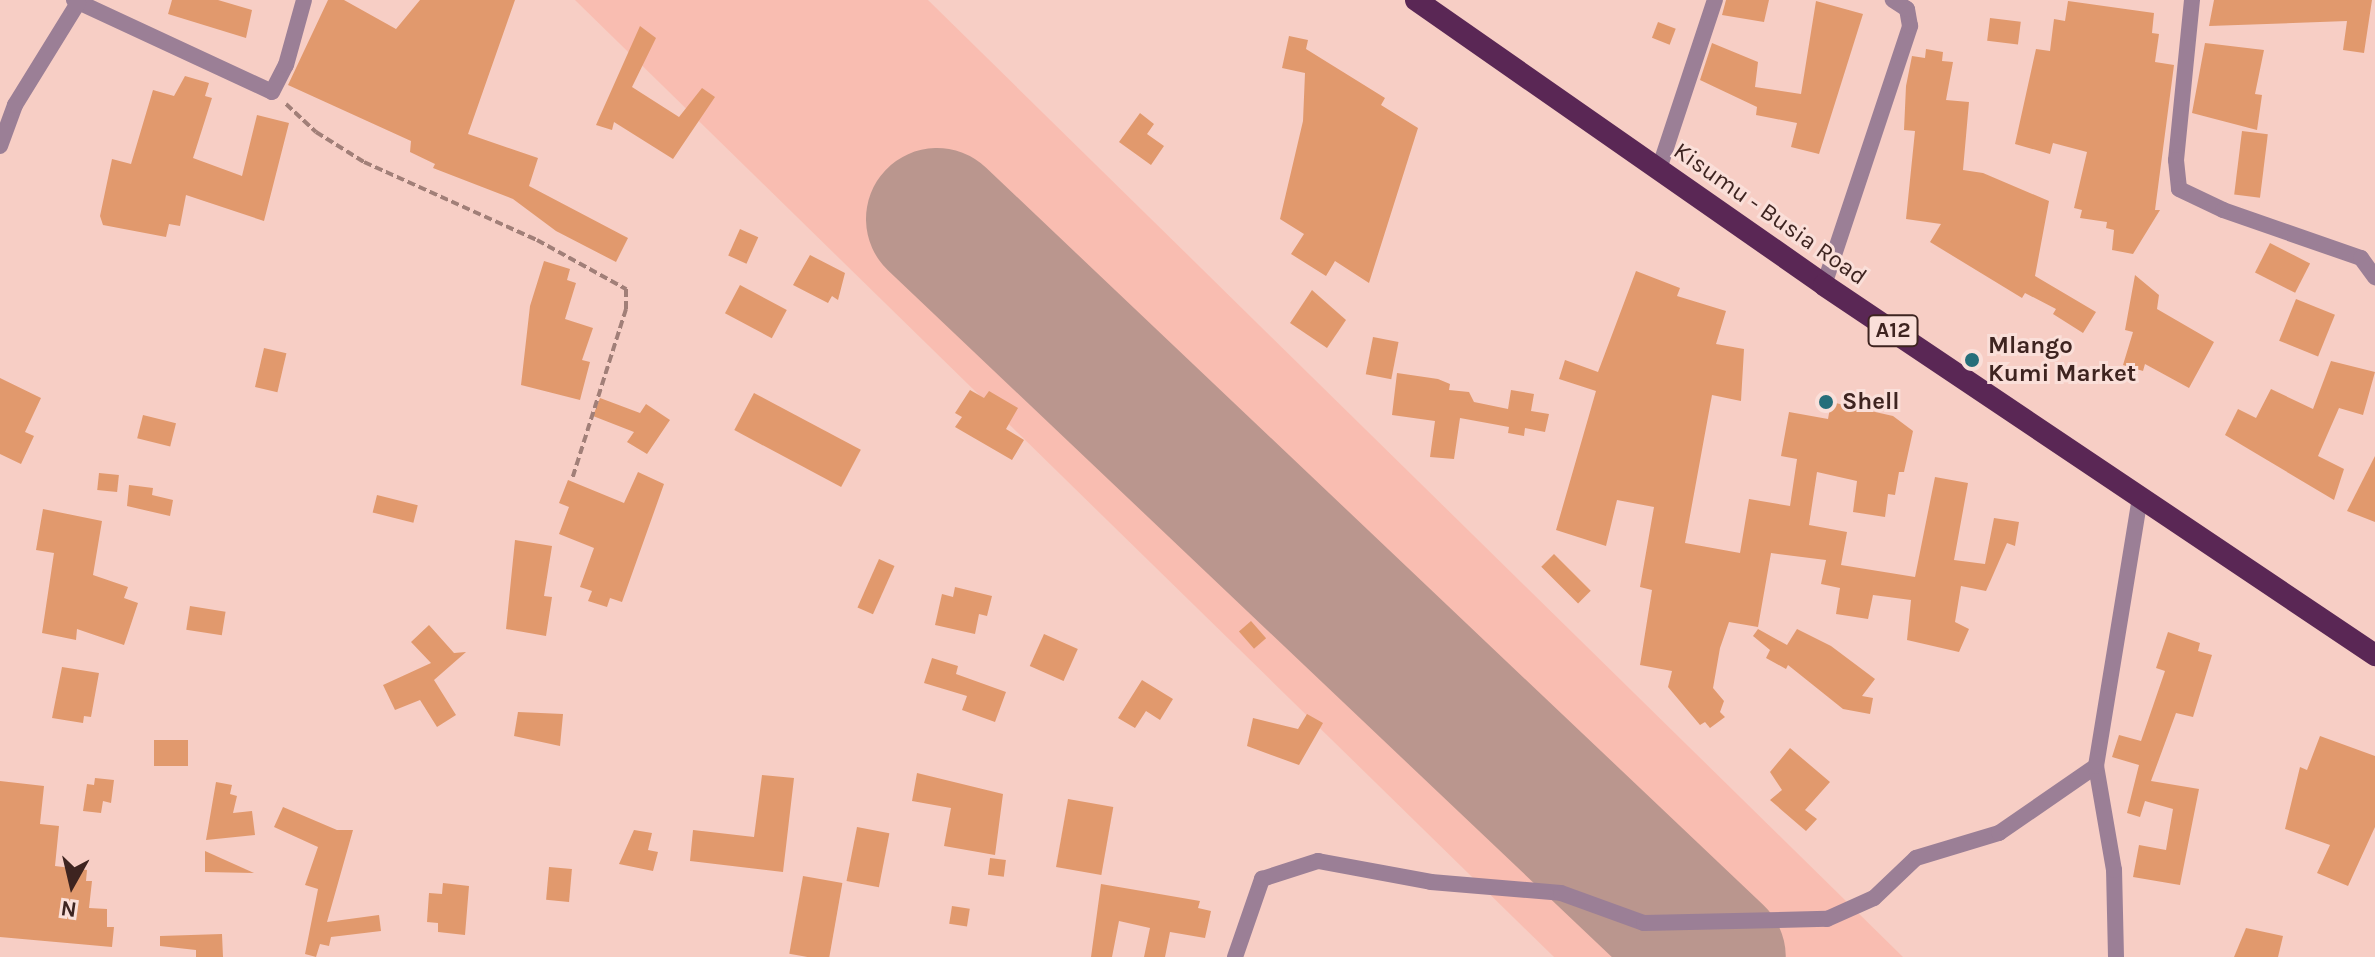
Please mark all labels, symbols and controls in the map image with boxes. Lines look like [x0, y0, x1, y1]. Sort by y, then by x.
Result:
street label: Kisumu - Busia Road [1668, 137, 1872, 291]
road number: A12 [1867, 313, 1919, 349]
place label: Mlango Kumi Market [1988, 332, 2136, 388]
marker: Mlango Kumi Market [1963, 351, 1981, 369]
place label: Shell [1842, 388, 1900, 416]
marker: Shell [1817, 393, 1835, 411]
north arrow [32, 845, 112, 925]
text: N [59, 895, 78, 923]

